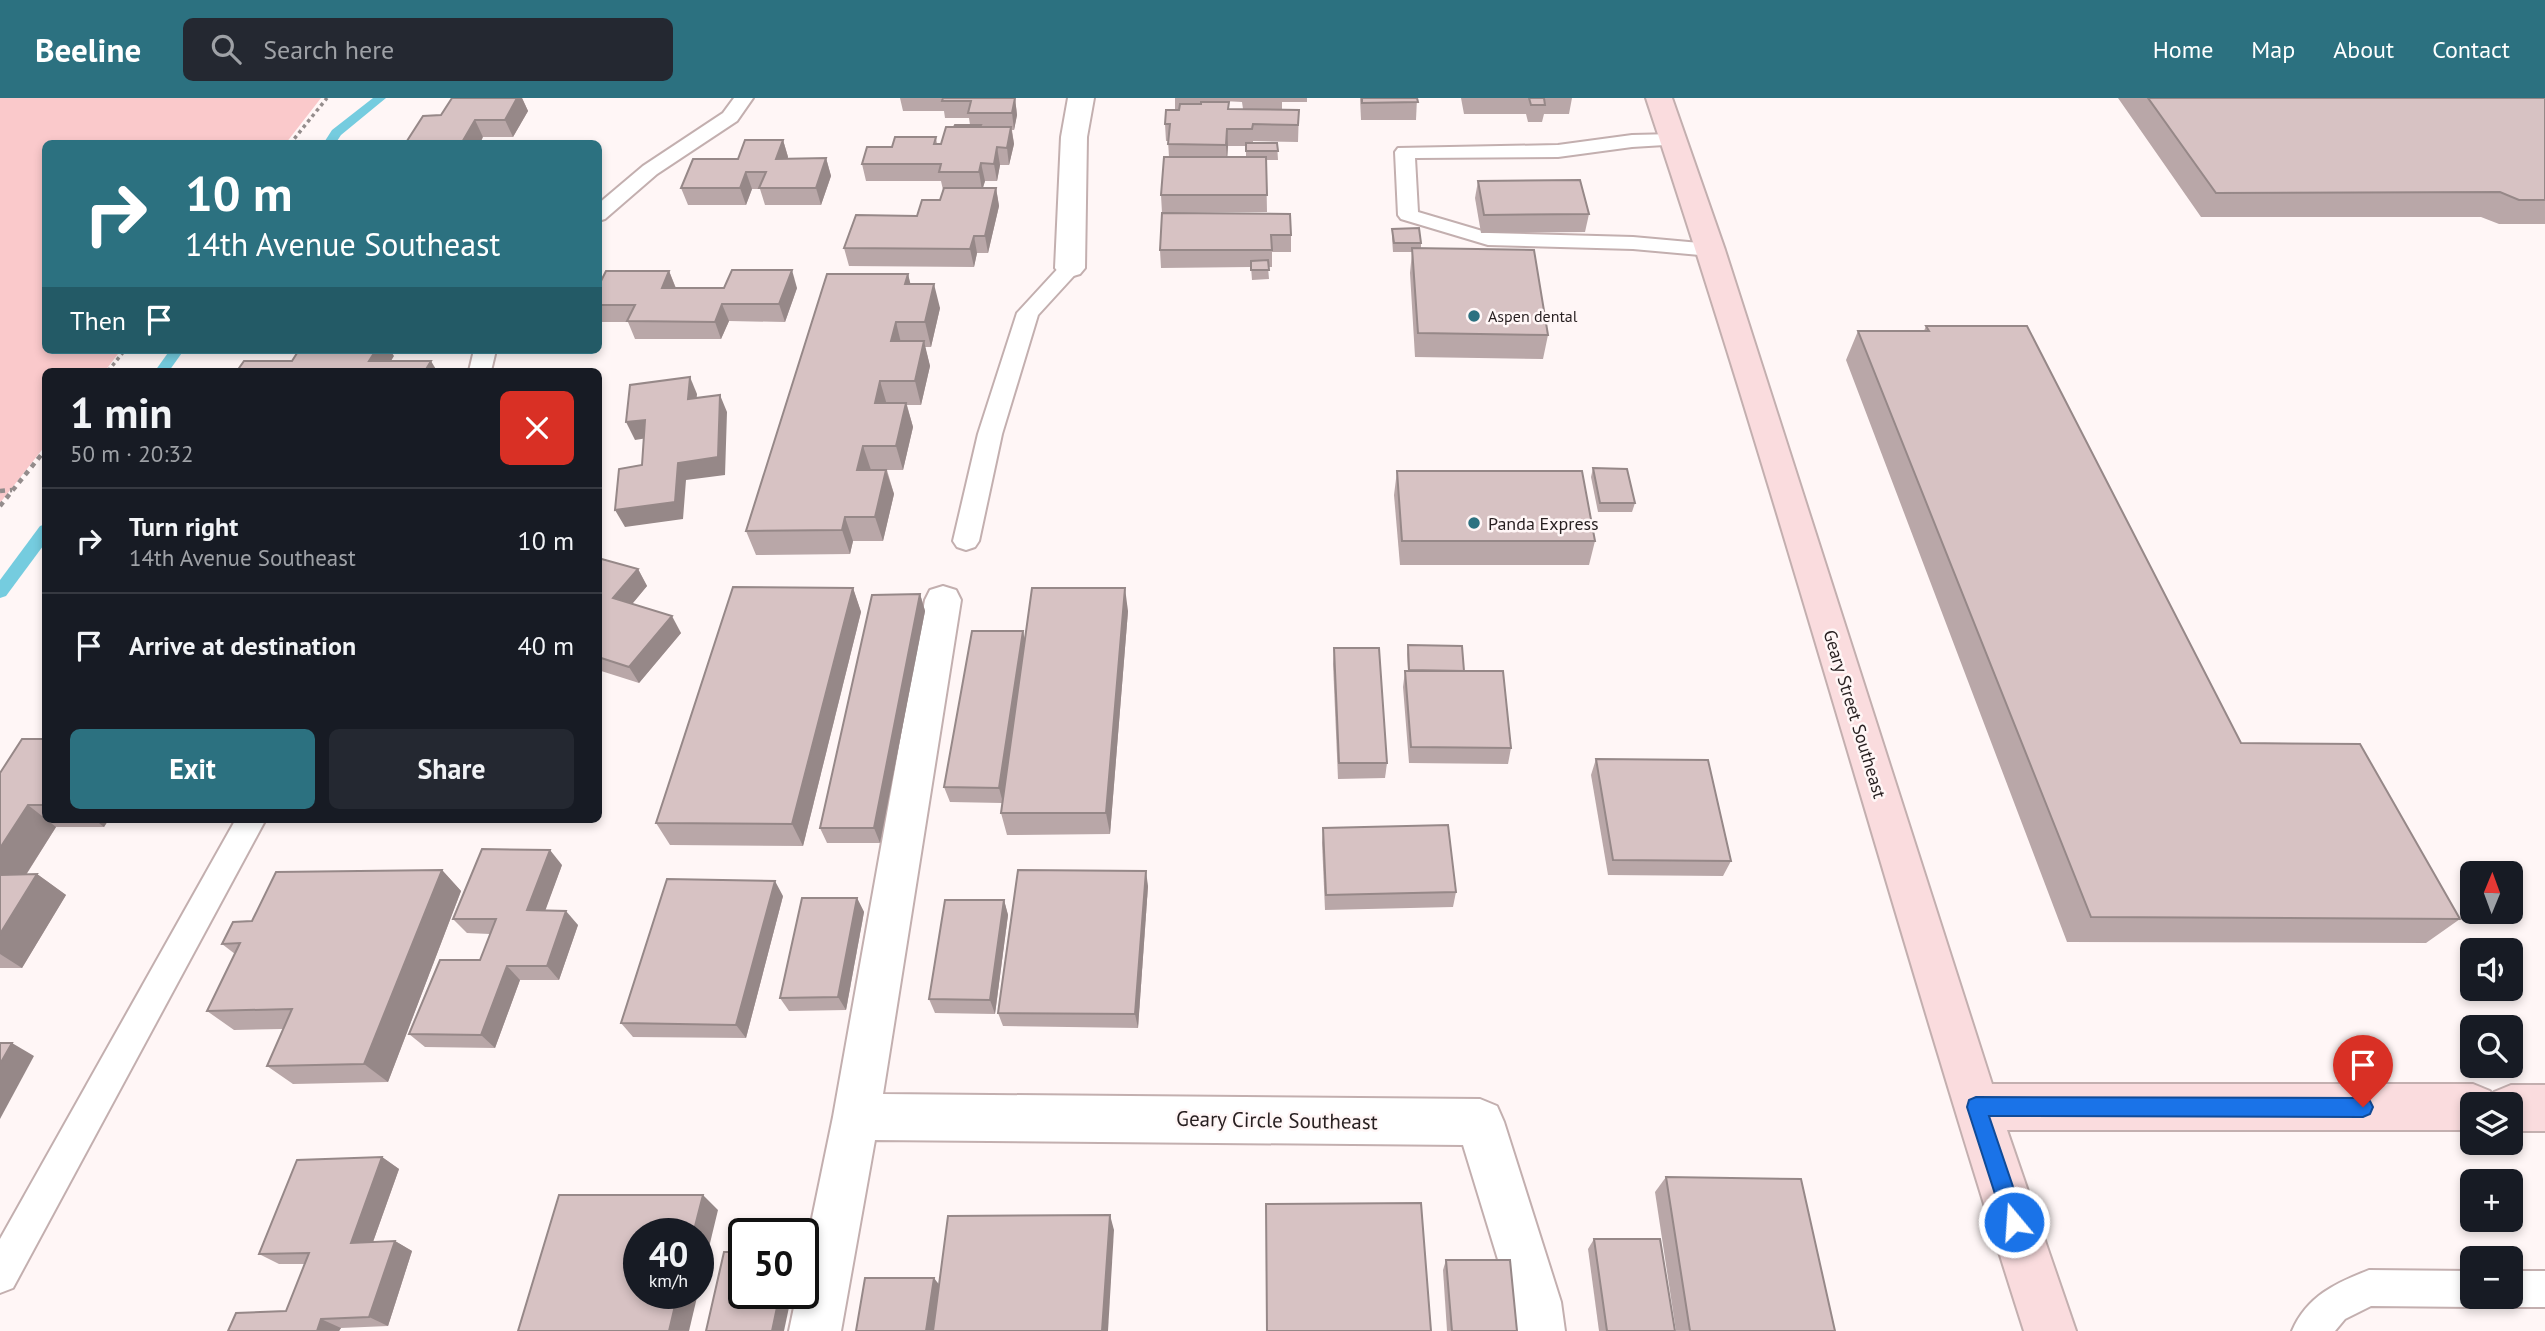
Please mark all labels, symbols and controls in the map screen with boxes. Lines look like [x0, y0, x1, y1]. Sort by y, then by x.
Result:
search box [183, 18, 673, 81]
text: Beeline [35, 28, 141, 71]
icon: search [207, 30, 245, 68]
text: Search here [263, 33, 394, 66]
text: Home [2153, 34, 2213, 65]
text: Map [2251, 34, 2295, 65]
text: About [2333, 34, 2394, 65]
text: Contact [2432, 34, 2510, 65]
text: 10 m [185, 161, 292, 225]
icon: right [70, 168, 161, 259]
text: 14th Avenue Southeast [185, 223, 500, 265]
icon: arrive [140, 301, 178, 339]
text: Then [70, 304, 126, 337]
place label: Aspen dental [1488, 306, 1578, 326]
marker: Aspen dental [1466, 308, 1482, 324]
text: 1 min [70, 385, 172, 440]
button: close [500, 391, 574, 465]
text: 50 m · 20:32 [70, 439, 194, 468]
text: Turn right [129, 510, 238, 543]
place label: Panda Express [1488, 512, 1599, 535]
marker: Panda Express [1466, 515, 1482, 531]
icon: right [70, 522, 108, 560]
text: 10 m [518, 524, 574, 557]
text: 14th Avenue Southeast [129, 543, 356, 572]
icon: arrive [70, 627, 108, 665]
street label: Geary Street Southeast [1818, 627, 1892, 801]
text: Arrive at destination [129, 629, 356, 662]
text: 40 m [518, 629, 574, 662]
button: Exit [70, 729, 315, 809]
button: Share [329, 729, 574, 809]
north arrow [2460, 861, 2524, 924]
map controls [2460, 861, 2523, 1309]
button: sound [2460, 938, 2523, 1001]
button: search [2460, 1015, 2523, 1078]
pin [2333, 1035, 2393, 1107]
icon: arrive [2344, 1046, 2382, 1084]
button: layers [2460, 1092, 2523, 1155]
street label: Geary Circle Southeast [1176, 1105, 1378, 1135]
button: + [2460, 1169, 2523, 1232]
position arrow [1977, 1185, 2051, 1259]
speed limit sign: 50 [728, 1218, 819, 1309]
text: 40 [649, 1231, 688, 1277]
button: − [2460, 1246, 2523, 1309]
text: km/h [649, 1269, 688, 1292]

